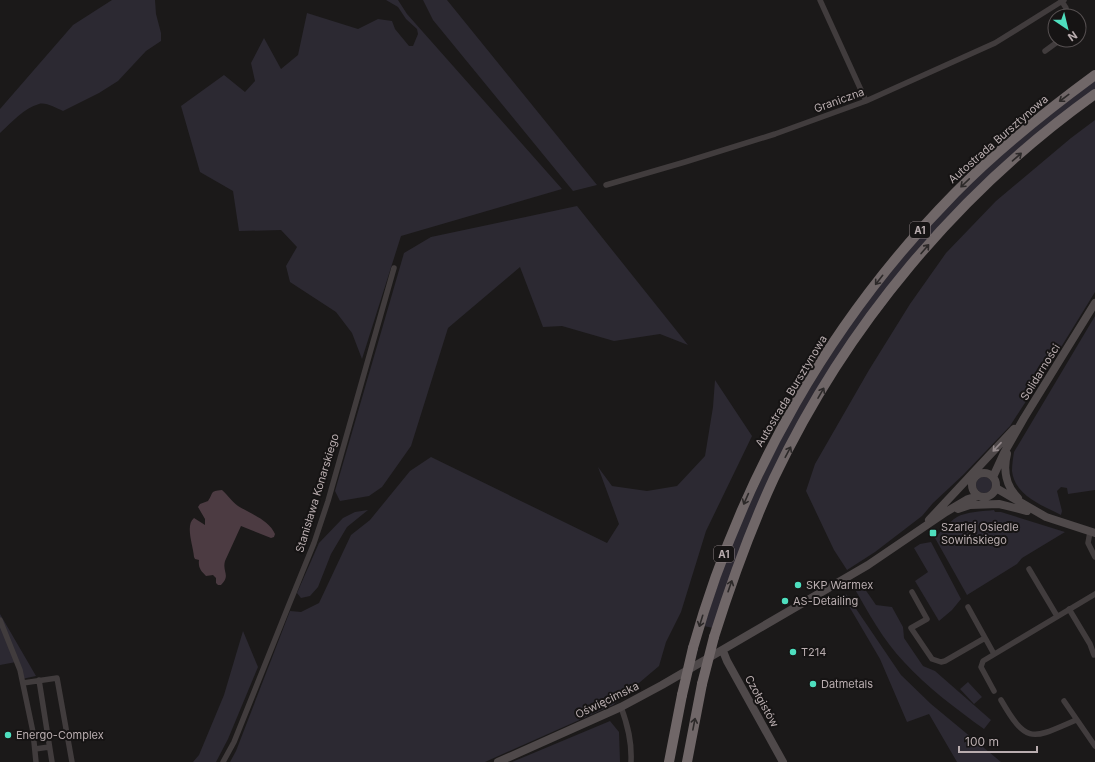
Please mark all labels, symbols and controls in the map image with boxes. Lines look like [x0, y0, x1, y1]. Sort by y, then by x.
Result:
north arrow [1047, 8, 1087, 48]
text: N [1065, 28, 1080, 44]
street label: Graniczna [812, 84, 866, 116]
street label: Autostrada Bursztynowa [945, 92, 1051, 186]
one-way arrow [1058, 94, 1069, 102]
one-way arrow [1012, 152, 1022, 161]
one-way arrow [960, 178, 970, 188]
road number: A1 [910, 222, 930, 238]
one-way arrow [921, 243, 930, 254]
one-way arrow [874, 274, 883, 285]
street label: Autostrada Bursztynowa [752, 333, 830, 449]
street label: Solidarności [1017, 341, 1063, 403]
one-way arrow [817, 387, 825, 399]
street label: Stanisława Konarskiego [292, 431, 342, 554]
one-way arrow [993, 441, 1002, 452]
one-way arrow [785, 446, 792, 458]
one-way arrow [742, 493, 749, 505]
place label: Szarlej Osiedle Sowińskiego [941, 520, 1019, 547]
marker: Szarlej Osiedle Sowińskiego [928, 528, 938, 538]
road number: A1 [714, 546, 734, 562]
place label: SKP Warmex [806, 578, 873, 592]
one-way arrow [727, 580, 734, 593]
marker: SKP Warmex [793, 580, 803, 590]
place label: AS-Detailing [793, 594, 858, 608]
marker: AS-Detailing [780, 596, 790, 606]
one-way arrow [697, 614, 704, 627]
place label: T214 [801, 645, 826, 659]
marker: T214 [788, 647, 798, 657]
street label: Czołgistów [742, 673, 782, 729]
place label: Datmetals [821, 677, 873, 691]
street label: Oświęcimska [573, 679, 641, 721]
marker: Datmetals [808, 679, 818, 689]
one-way arrow [690, 717, 698, 730]
place label: Energo-Complex [16, 728, 104, 742]
scale bar [959, 728, 1037, 754]
marker: Energo-Complex [3, 730, 13, 740]
text: 100 m [965, 734, 999, 749]

